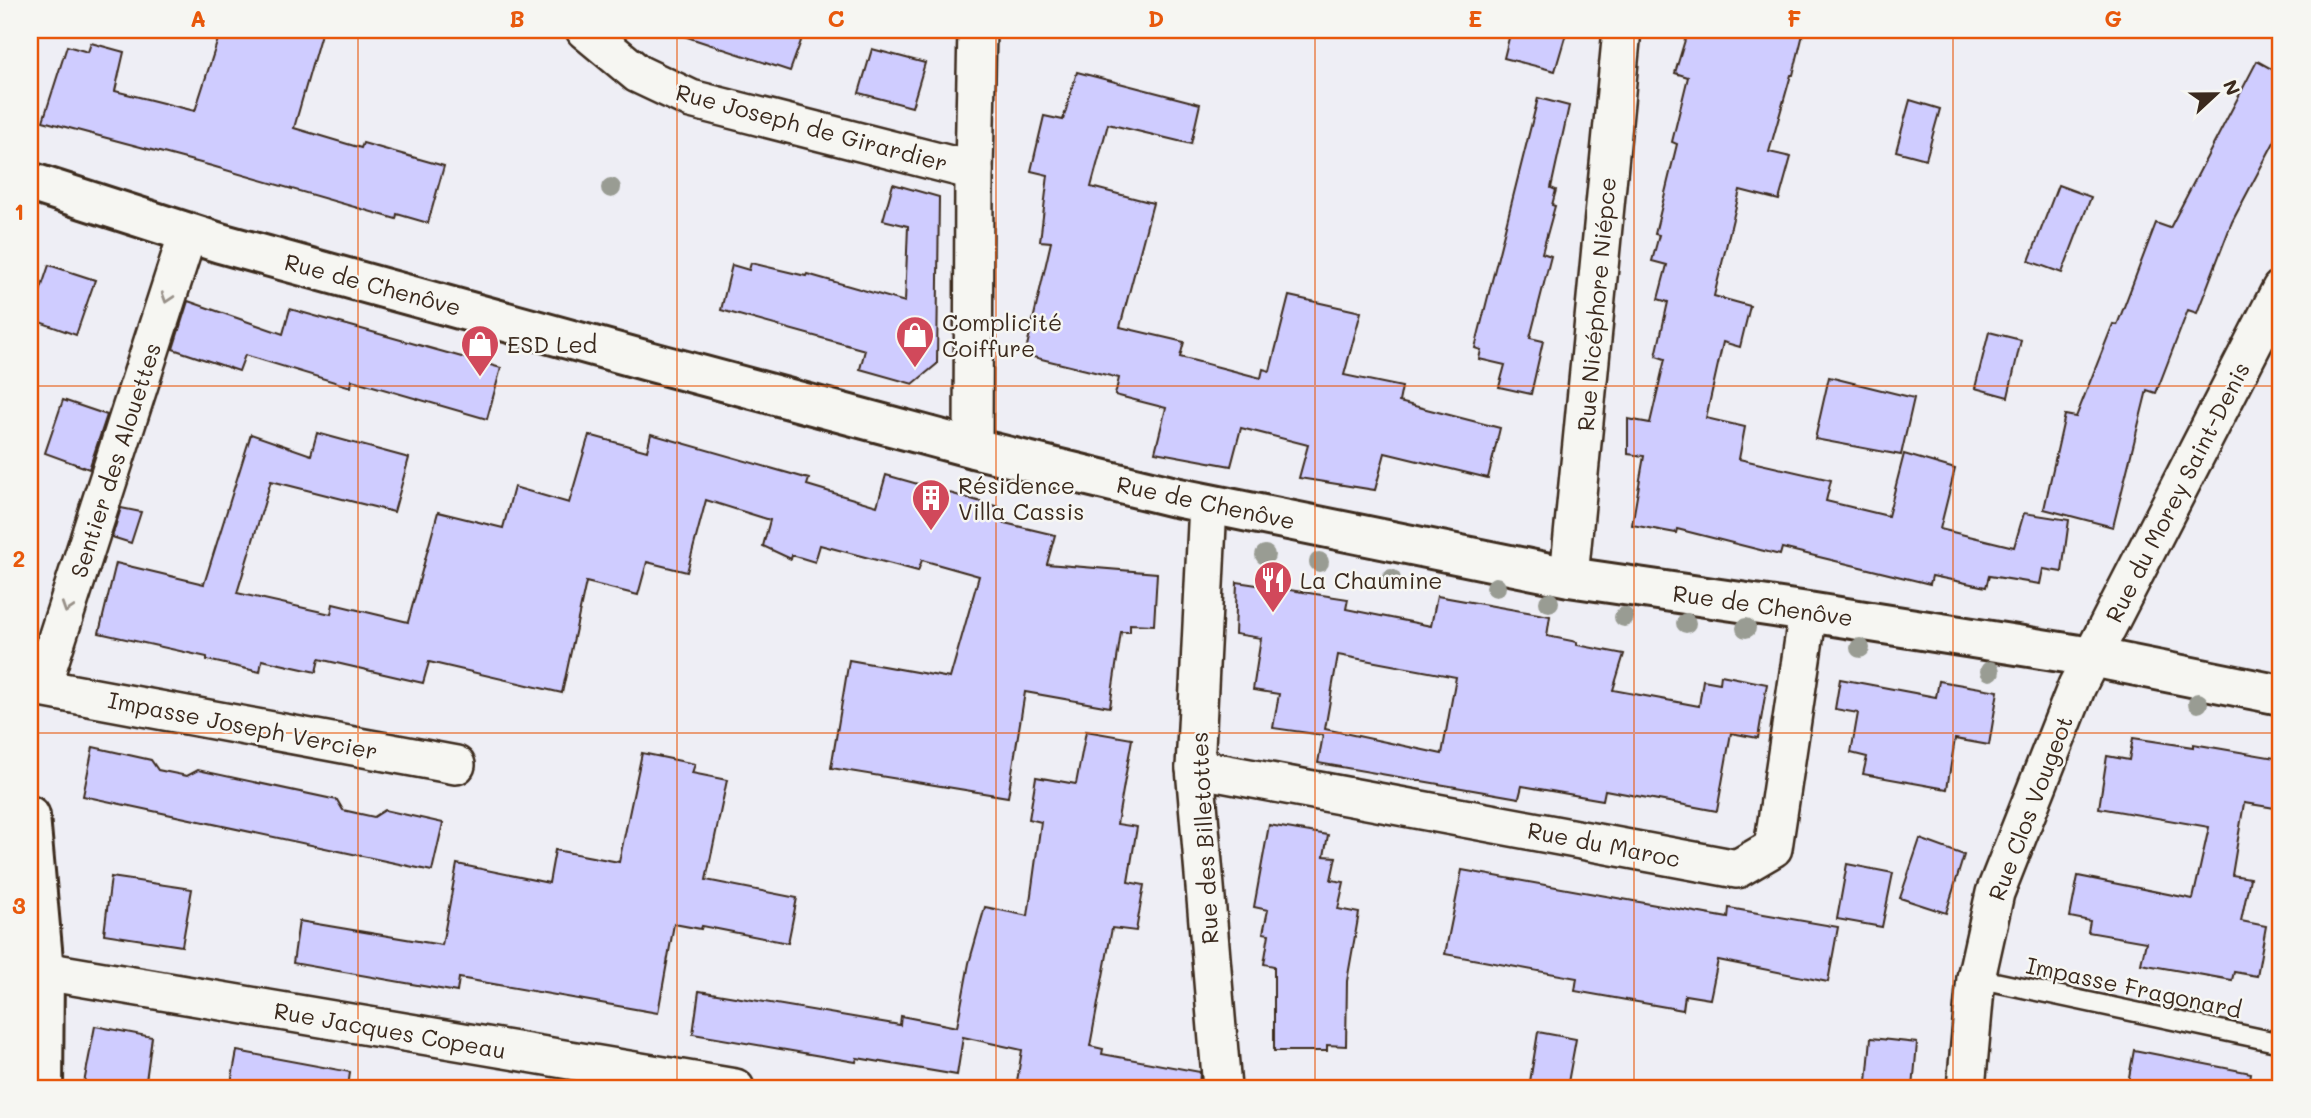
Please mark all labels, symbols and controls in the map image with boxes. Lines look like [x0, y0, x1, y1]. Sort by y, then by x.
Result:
text: A [190, 3, 206, 33]
text: B [509, 3, 525, 33]
text: C [827, 3, 845, 33]
text: D [1148, 3, 1164, 33]
text: E [1468, 3, 1482, 33]
text: F [1787, 3, 1801, 33]
text: G [2104, 3, 2122, 33]
north arrow [2182, 60, 2252, 130]
street label: Rue Joseph de Girardier [673, 76, 951, 178]
text: N [2218, 76, 2247, 99]
street label: Rue Nicéphore Niépce [1570, 176, 1622, 432]
text: 1 [14, 196, 24, 226]
street label: Rue de Chenôve [281, 246, 465, 322]
one-way arrow [161, 291, 175, 304]
place label: Complicité Coiffure [942, 307, 1062, 363]
shop icon: Complicité Coiffure [894, 314, 936, 369]
shop icon: ESD Led [459, 323, 501, 378]
place label: ESD Led [507, 329, 597, 359]
street label: Sentier des Alouettes [63, 339, 167, 581]
street label: Rue du Morey Saint-Denis [2098, 357, 2256, 627]
street label: Rue de Chenôve [1114, 468, 1298, 536]
place label: Résidence Villa Cassis [958, 470, 1084, 526]
building icon: Résidence Villa Cassis [910, 477, 952, 532]
text: 2 [13, 543, 25, 573]
restaurant icon: La Chaumine [1252, 559, 1294, 614]
place label: La Chaumine [1300, 565, 1442, 595]
street label: Rue de Chenôve [1671, 578, 1855, 632]
one-way arrow [61, 601, 75, 613]
street label: Impasse Joseph Vercier [106, 684, 380, 766]
street label: Rue Clos Vougeot [1981, 711, 2079, 905]
street label: Rue des Billetottes [1183, 731, 1225, 945]
street label: Rue du Maroc [1525, 815, 1683, 873]
text: 3 [12, 890, 26, 920]
street label: Impasse Fragonard [2023, 949, 2245, 1025]
street label: Rue Jacques Copeau [272, 995, 508, 1065]

